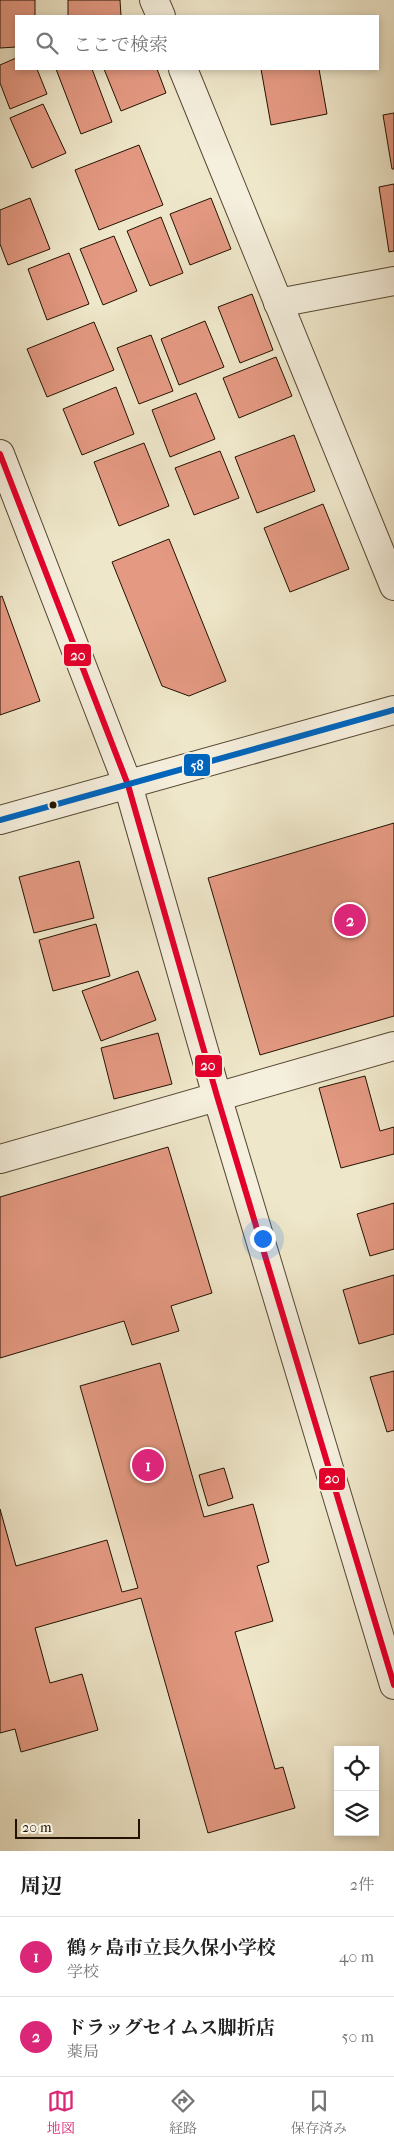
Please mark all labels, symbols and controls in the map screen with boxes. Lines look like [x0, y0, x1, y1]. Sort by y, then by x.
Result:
search box [15, 15, 379, 70]
icon: search [33, 29, 61, 57]
text: ここで検索 [73, 34, 168, 56]
line badge: 20 [63, 643, 92, 667]
text: 20 [71, 647, 86, 664]
line badge: 58 [183, 753, 211, 777]
text: 58 [190, 757, 204, 774]
unlabelled marker [48, 800, 58, 810]
pin: 2 [334, 901, 366, 939]
line badge: 20 [194, 1054, 223, 1078]
text: 20 [201, 1057, 216, 1074]
your location [250, 1226, 276, 1252]
pin: 1 [132, 1446, 164, 1484]
line badge: 20 [318, 1467, 346, 1491]
text: 20 [325, 1470, 340, 1487]
map controls [334, 1746, 379, 1836]
button: locate [334, 1746, 379, 1791]
button: layers [334, 1791, 379, 1836]
scale bar [15, 1816, 140, 1839]
text: 20 m [22, 1819, 52, 1836]
text: 周辺 [20, 1874, 62, 1898]
text: 2件 [350, 1875, 374, 1894]
text: 鶴ヶ島市立長久保小学校 [67, 1937, 276, 1959]
text: 1 [33, 1947, 39, 1966]
text: 40 m [339, 1947, 374, 1966]
text: 学校 [67, 1962, 99, 1981]
text: ドラッグセイムス脚折店 [67, 2017, 275, 2039]
text: 2 [32, 2027, 40, 2046]
text: 50 m [342, 2027, 374, 2046]
text: 薬局 [67, 2042, 99, 2061]
tab: 地図 [47, 2087, 75, 2137]
tab: 経路 [169, 2087, 197, 2137]
tab: 保存済み [291, 2087, 347, 2137]

